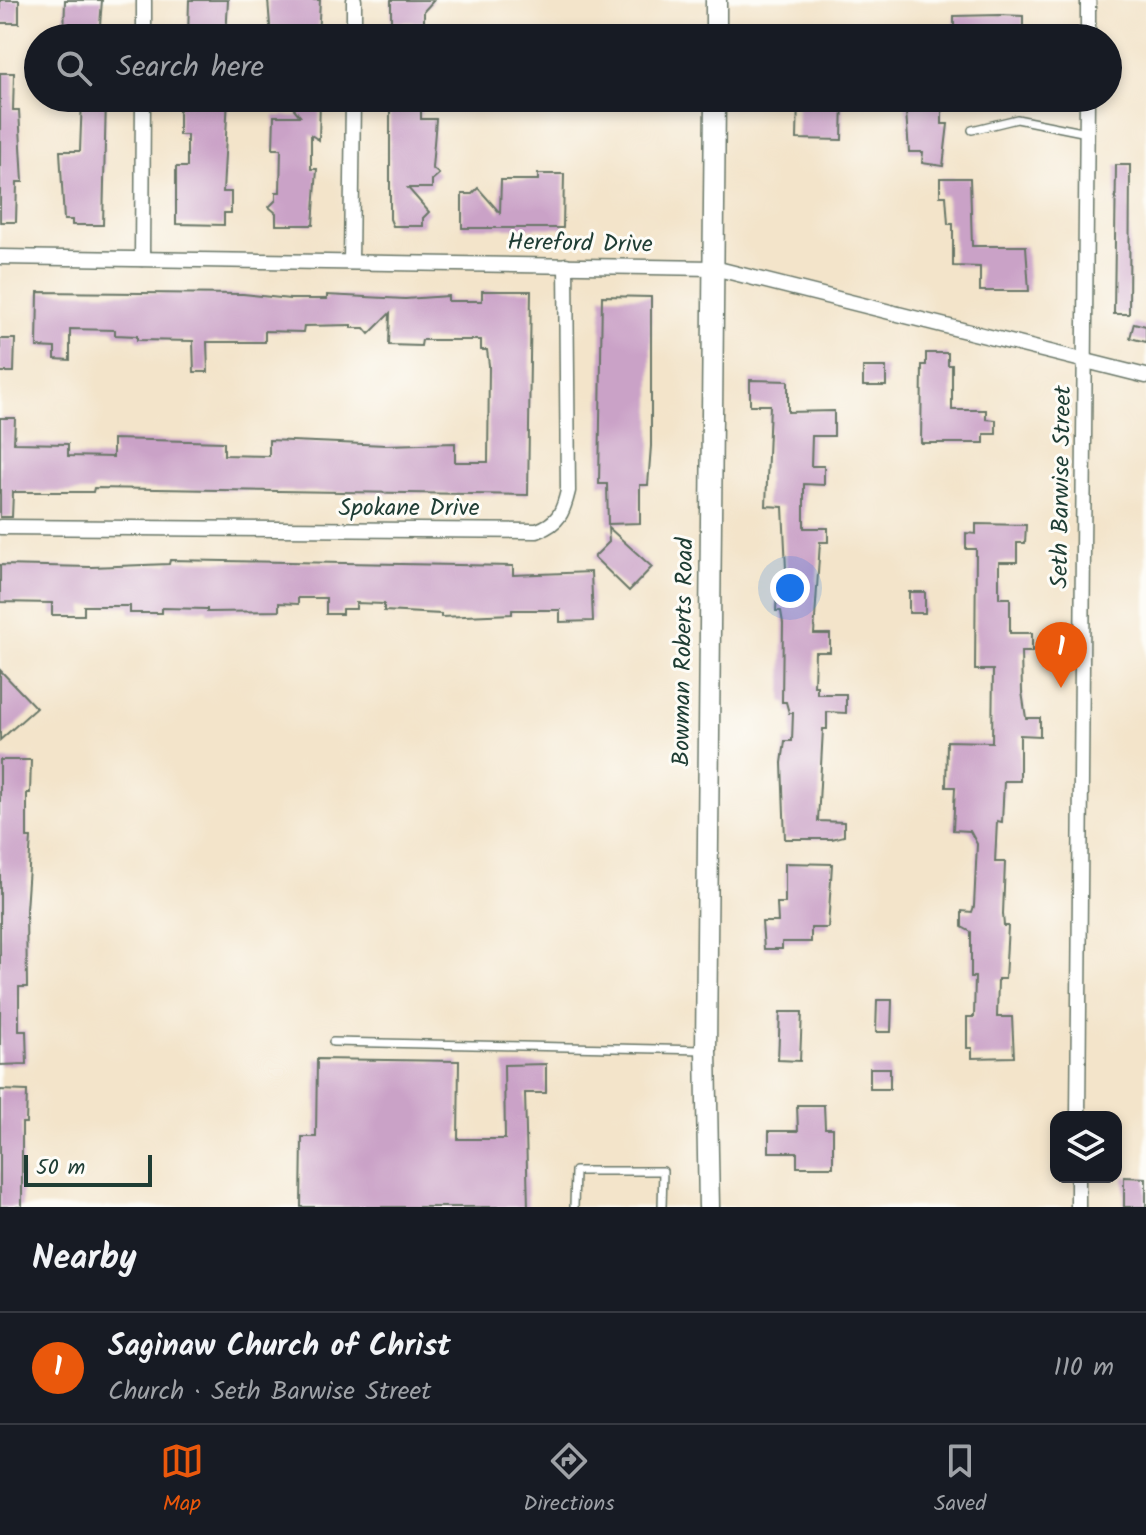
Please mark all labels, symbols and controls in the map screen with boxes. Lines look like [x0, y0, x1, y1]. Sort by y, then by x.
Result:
search box [24, 24, 1122, 112]
text: Search here [116, 44, 264, 92]
icon: search [52, 46, 96, 90]
street label: Hereford Drive [507, 223, 653, 265]
street label: Seth Barwise Street [1041, 384, 1083, 589]
street label: Spokane Drive [339, 489, 480, 528]
street label: Bowman Roberts Road [663, 536, 706, 767]
your location [770, 568, 810, 608]
pin: 1 [1035, 622, 1087, 688]
map controls [1050, 1111, 1122, 1183]
button: layers [1050, 1111, 1122, 1183]
scale bar [24, 1151, 152, 1187]
text: 50 m [36, 1151, 85, 1186]
text: Nearby [32, 1232, 137, 1286]
text: Saginaw Church of Christ [108, 1323, 451, 1371]
text: 1 [54, 1347, 62, 1389]
text: 110 m [1054, 1347, 1114, 1389]
text: Church · Seth Barwise Street [108, 1371, 431, 1413]
tab: Map [160, 1439, 204, 1522]
tab: Directions [523, 1439, 615, 1522]
tab: Saved [934, 1439, 986, 1522]

